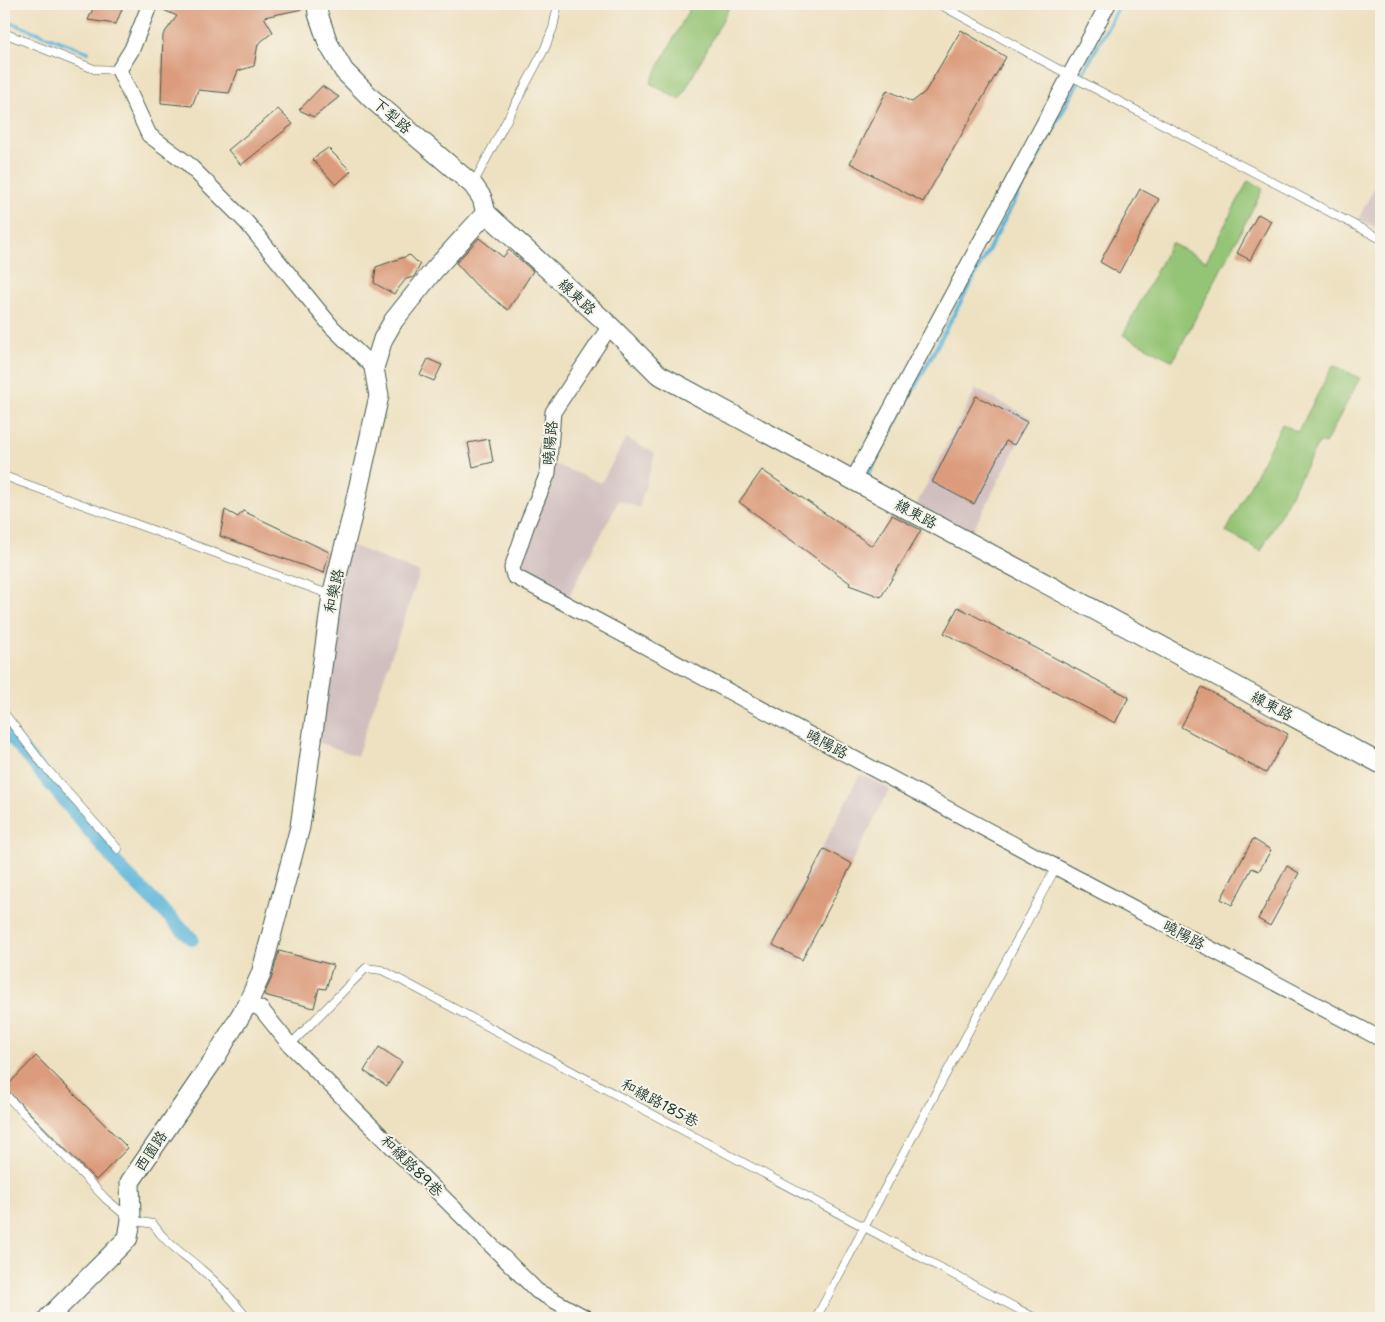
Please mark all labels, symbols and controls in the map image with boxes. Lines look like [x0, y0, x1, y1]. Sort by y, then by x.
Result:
street label: 下犁路 [368, 94, 416, 138]
street label: 線東路 [554, 274, 600, 320]
street label: 曉陽路 [538, 420, 562, 466]
street label: 線東路 [891, 495, 941, 533]
street label: 和樂路 [320, 567, 348, 615]
street label: 線東路 [1247, 687, 1297, 725]
street label: 曉陽路 [802, 725, 852, 763]
street label: 曉陽路 [1159, 916, 1209, 954]
street label: 和線路185巷 [618, 1074, 702, 1132]
street label: 西園路 [130, 1127, 172, 1175]
street label: 和線路89巷 [377, 1131, 447, 1201]

